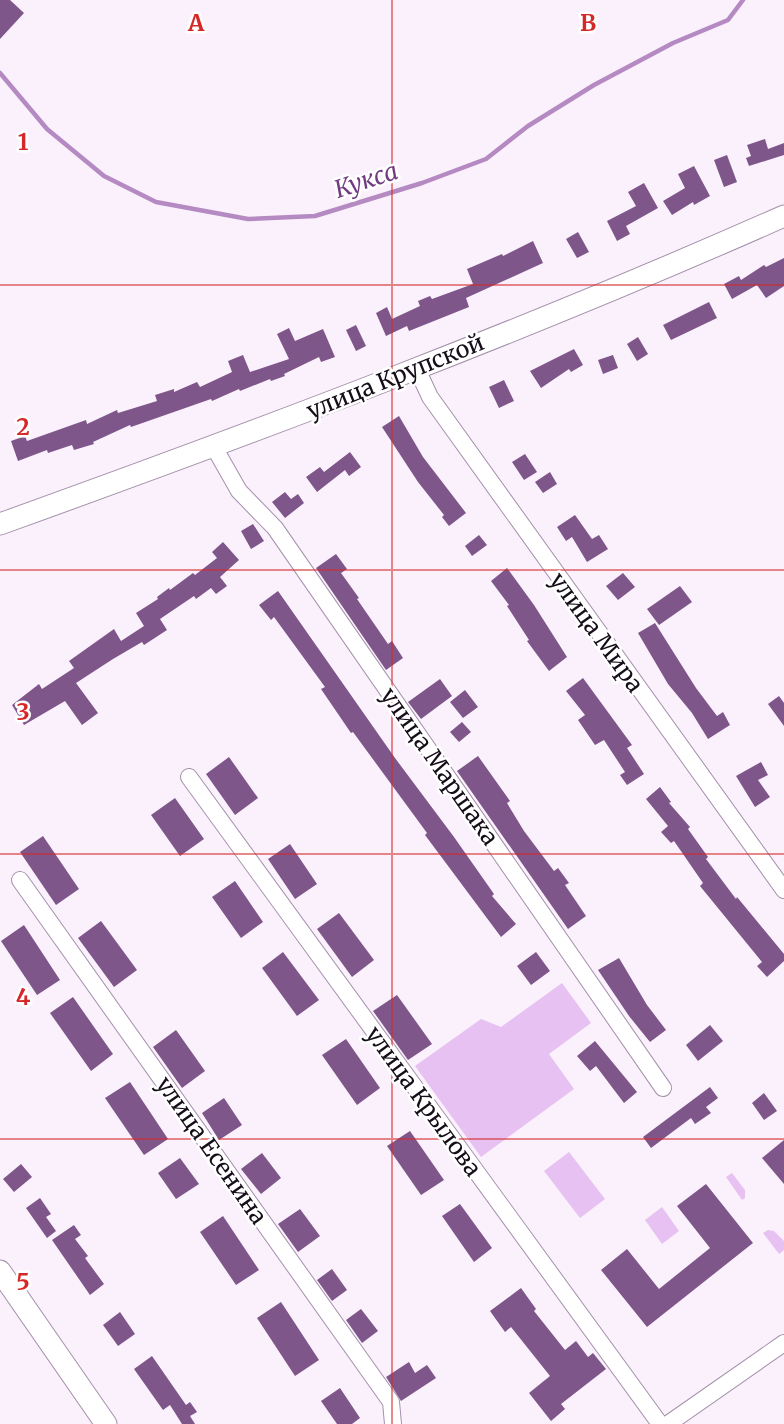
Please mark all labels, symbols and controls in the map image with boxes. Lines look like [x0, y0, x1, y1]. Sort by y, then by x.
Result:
text: A [187, 8, 205, 37]
text: B [580, 8, 596, 37]
text: 1 [18, 127, 29, 156]
water label: Кукса [330, 155, 402, 205]
street label: улица Крупской [302, 327, 488, 425]
text: 2 [16, 412, 30, 441]
street label: улица Мира [544, 566, 650, 698]
street label: улица Маршака [375, 681, 505, 851]
text: 3 [16, 697, 30, 726]
text: 4 [16, 982, 31, 1011]
street label: улица Крылова [360, 1020, 488, 1182]
street label: улица Есенина [150, 1071, 274, 1229]
text: 5 [16, 1267, 30, 1296]

